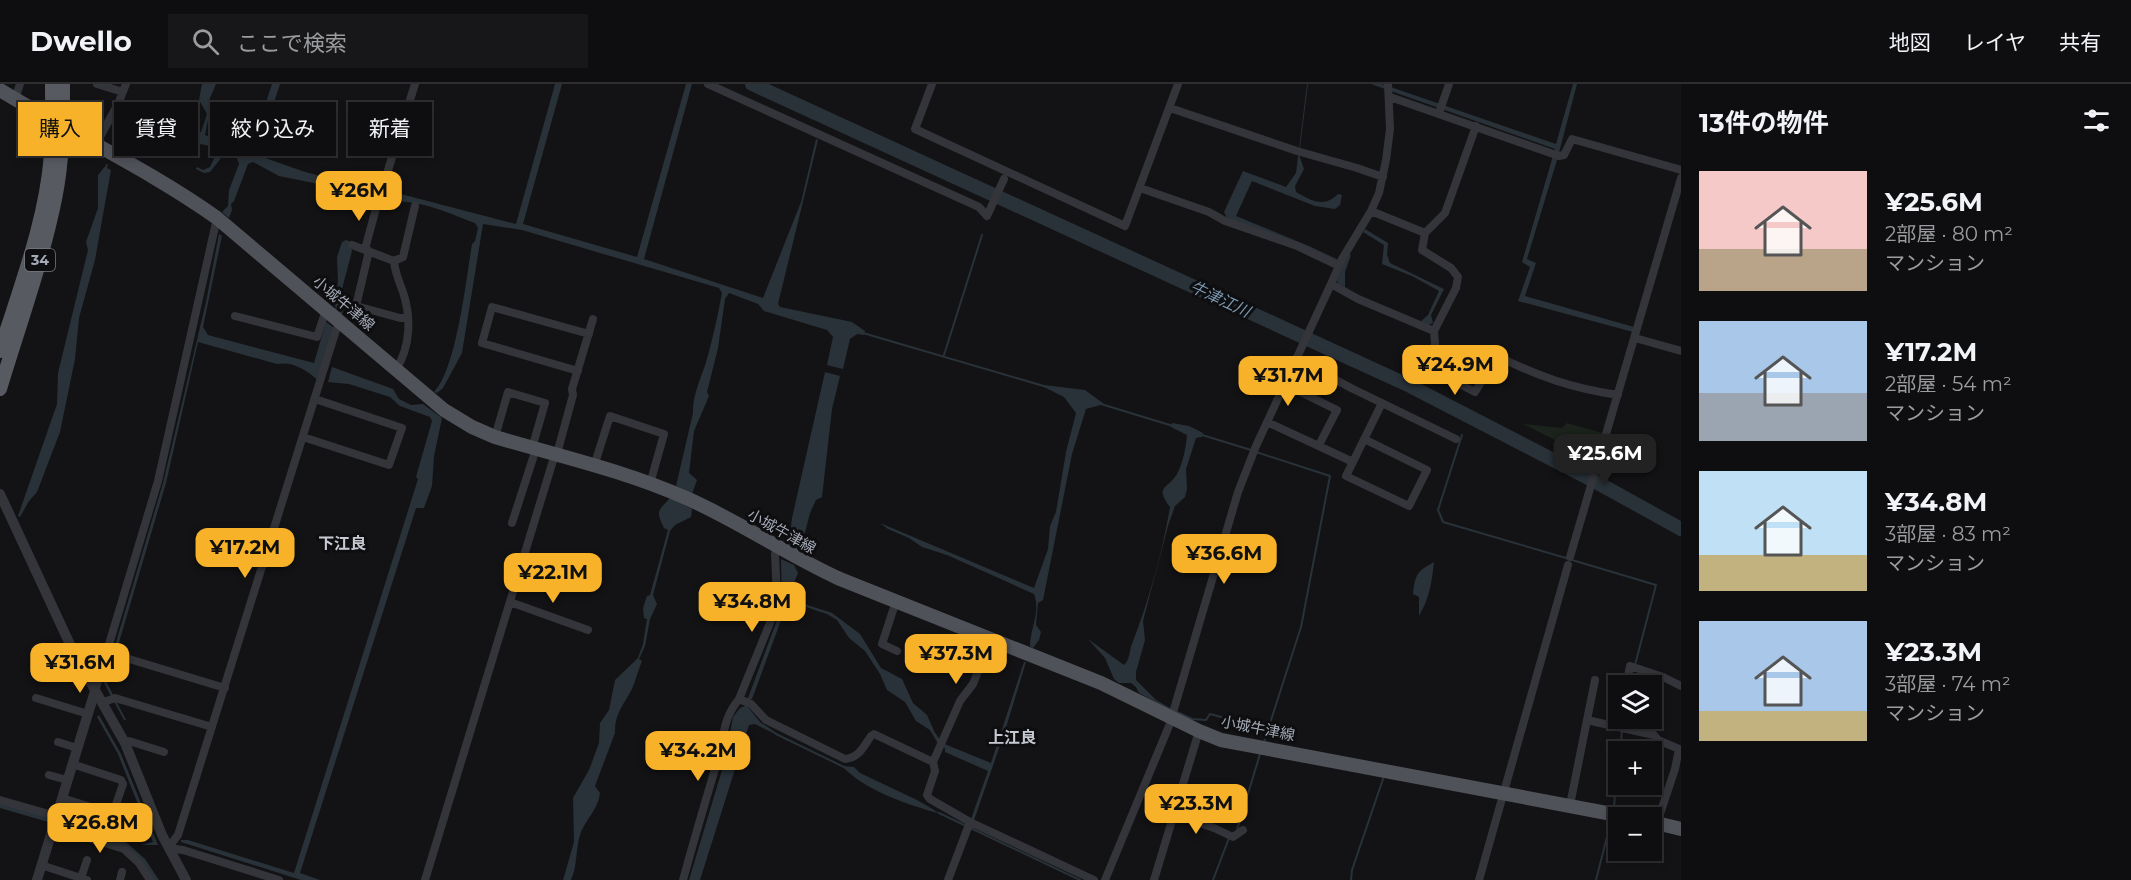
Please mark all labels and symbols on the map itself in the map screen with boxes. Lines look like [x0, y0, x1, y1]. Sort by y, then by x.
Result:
pin: ¥26M [323, 171, 395, 222]
road number: 34 [25, 249, 55, 271]
street label: 小城牛津線 [309, 272, 379, 334]
water label: 牛津江川 [1187, 277, 1255, 322]
pin: ¥24.9M [1406, 345, 1504, 396]
pin: ¥31.7M [1239, 356, 1337, 407]
pin: ¥25.6M [1556, 434, 1654, 485]
street label: 小城牛津線 [745, 505, 819, 557]
pin: ¥17.2M [196, 528, 294, 579]
district label: 下江良 [318, 534, 366, 553]
pin: ¥36.6M [1175, 534, 1273, 585]
pin: ¥22.1M [504, 553, 602, 604]
pin: ¥34.8M [703, 582, 801, 633]
pin: ¥37.3M [907, 634, 1005, 685]
pin: ¥31.6M [31, 643, 129, 694]
street label: 小城牛津線 [1219, 712, 1297, 744]
district label: 上江良 [988, 728, 1036, 747]
pin: ¥34.2M [649, 731, 747, 782]
pin: ¥23.3M [1147, 784, 1245, 835]
pin: ¥26.8M [51, 803, 149, 854]

